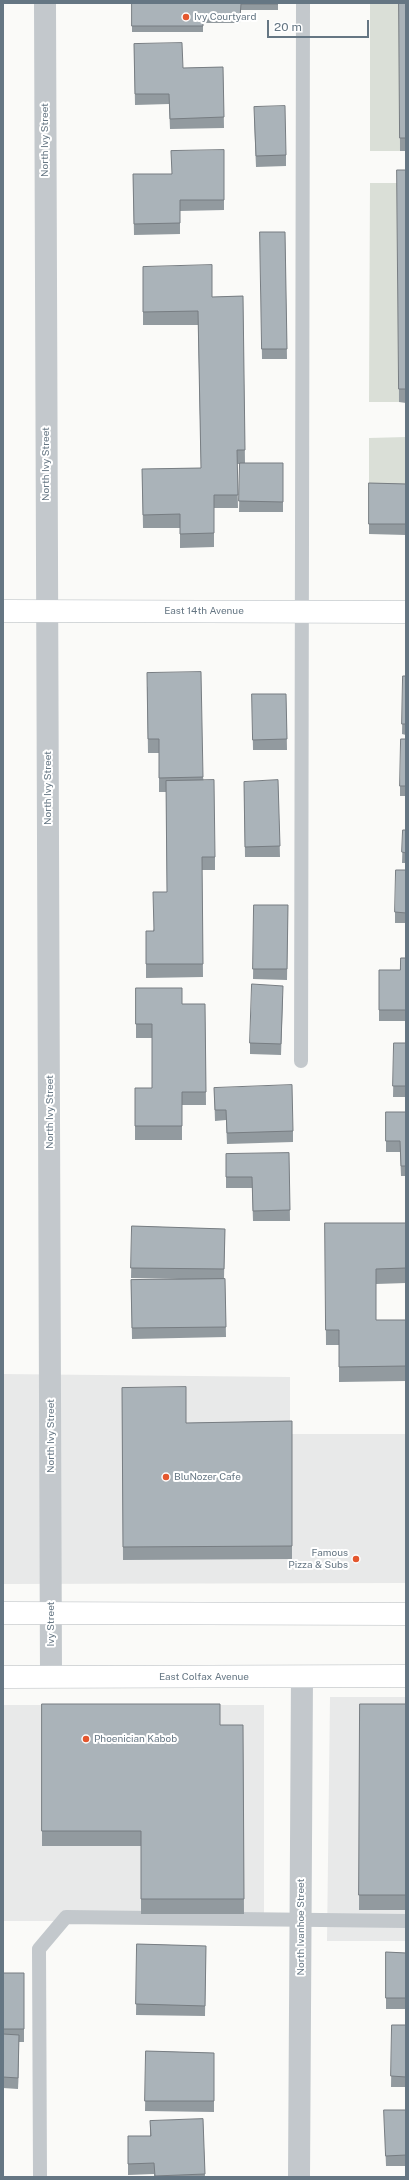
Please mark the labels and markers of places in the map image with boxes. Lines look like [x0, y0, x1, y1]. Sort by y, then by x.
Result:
place label: Ivy Courtyard [194, 11, 256, 23]
marker: Ivy Courtyard [181, 12, 191, 22]
place label: BluNozer Cafe [174, 1471, 241, 1483]
marker: BluNozer Cafe [161, 1472, 171, 1482]
place label: Famous Pizza & Subs [288, 1547, 348, 1570]
marker: Famous Pizza & Subs [351, 1554, 361, 1564]
place label: Phoenician Kabob [94, 1733, 177, 1745]
marker: Phoenician Kabob [81, 1734, 91, 1744]

